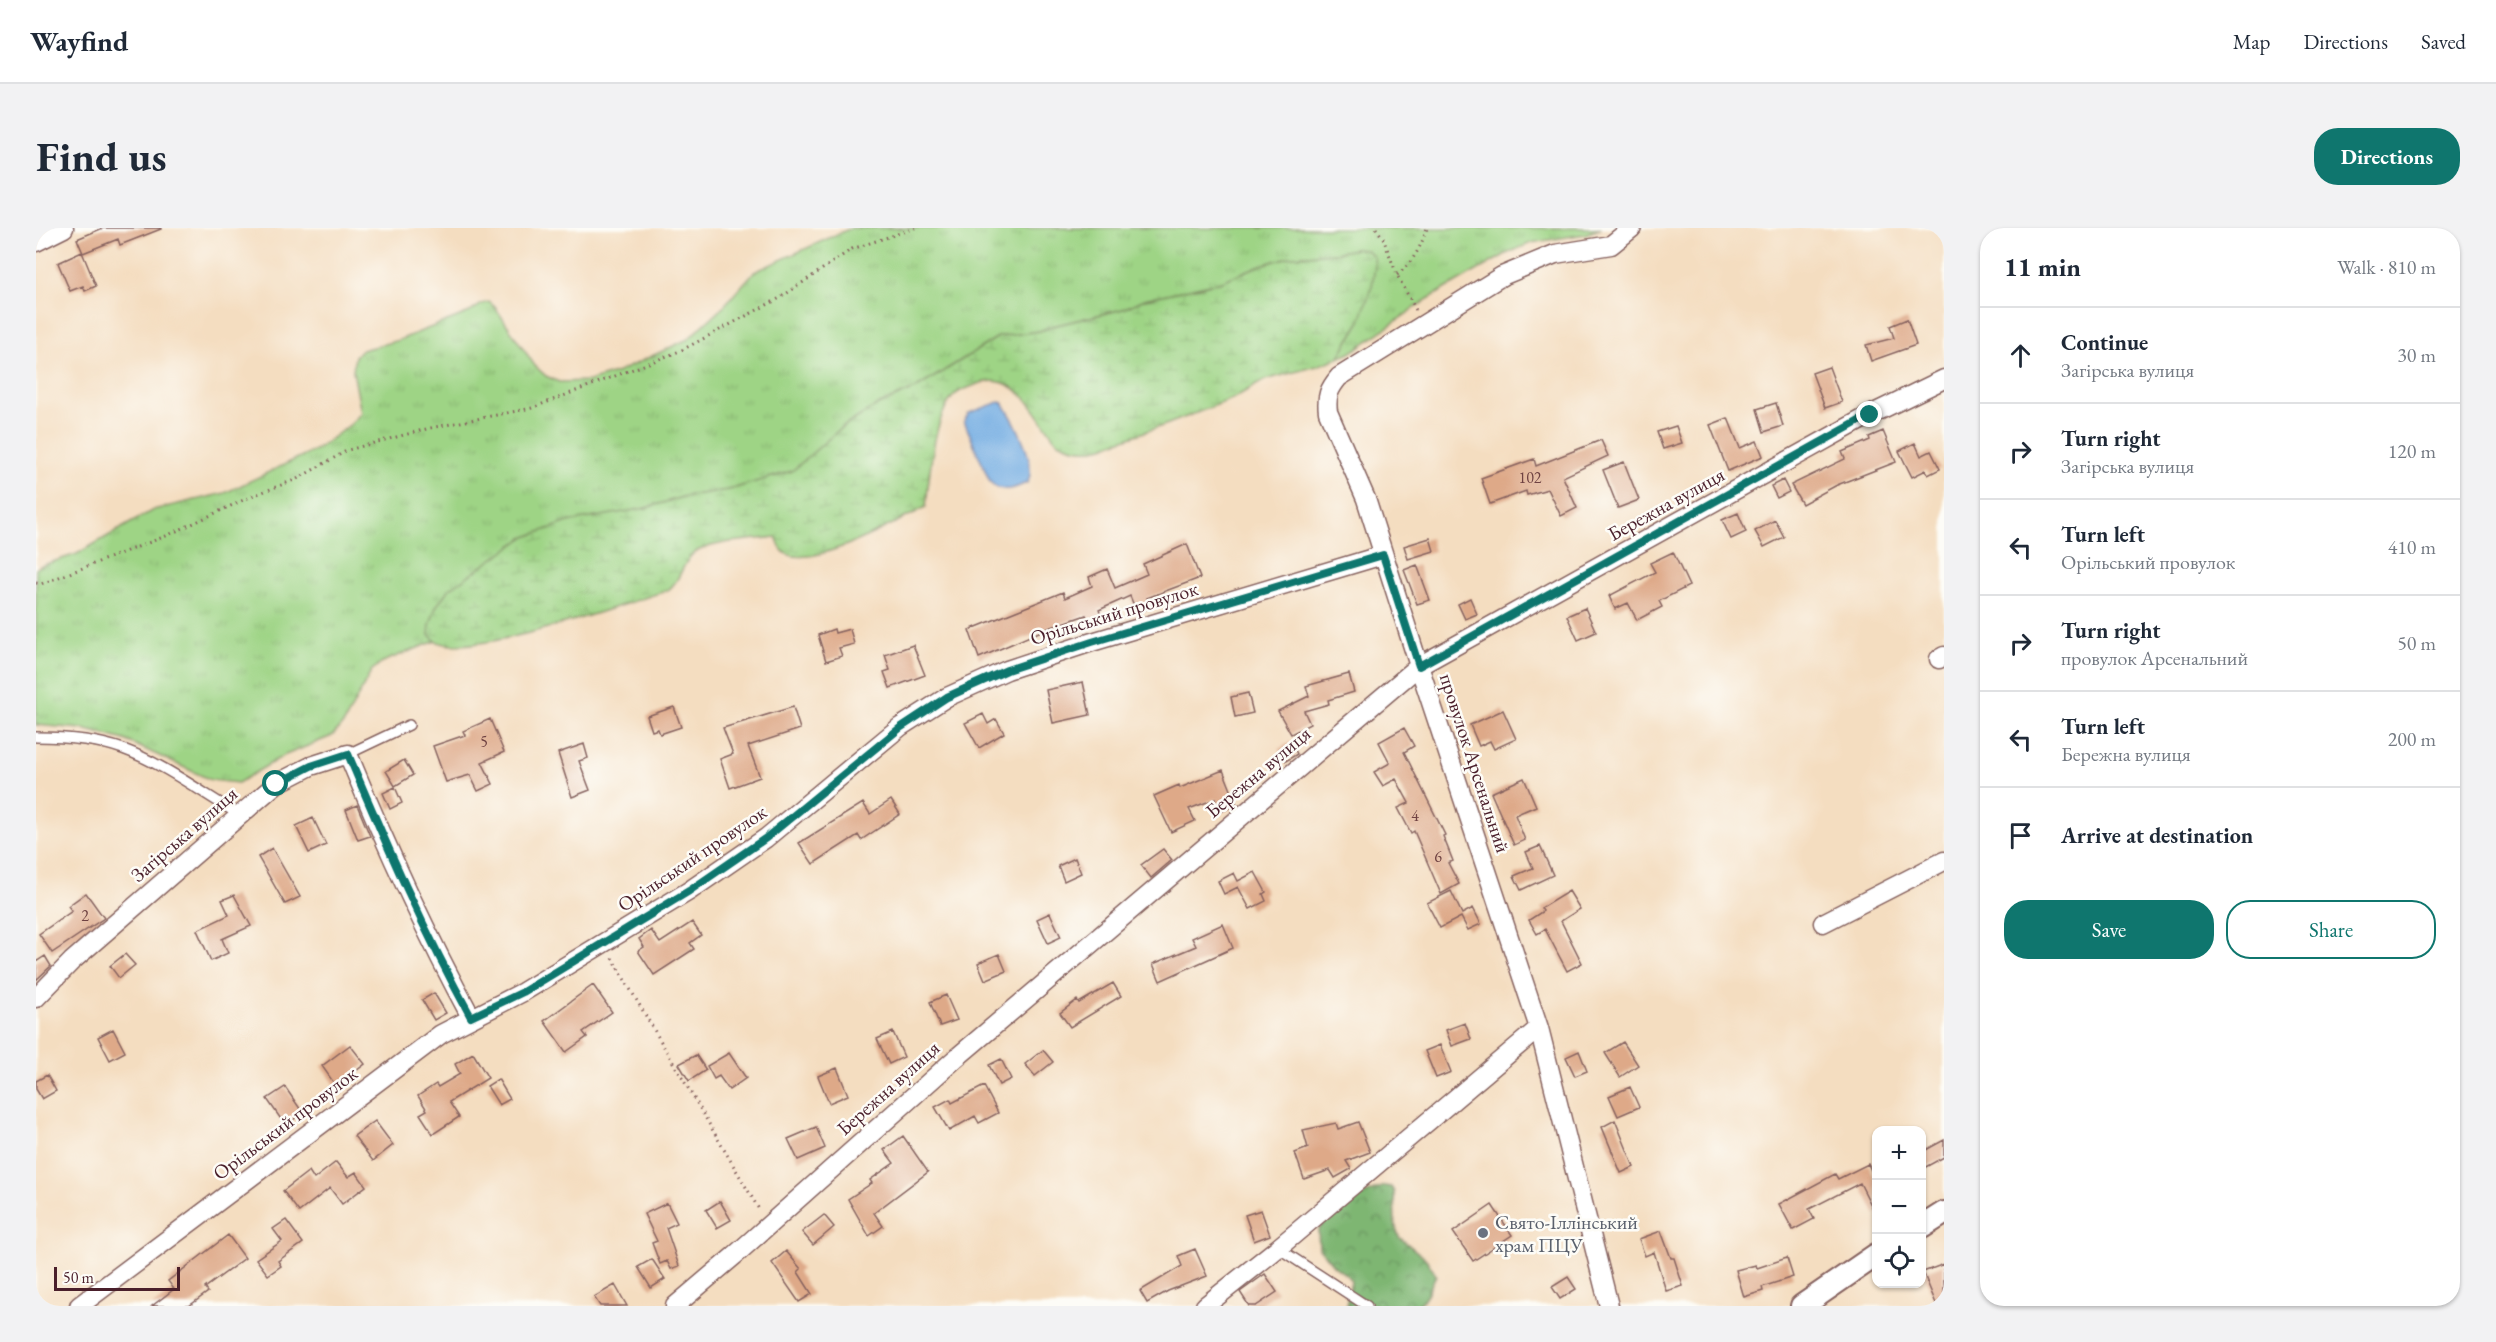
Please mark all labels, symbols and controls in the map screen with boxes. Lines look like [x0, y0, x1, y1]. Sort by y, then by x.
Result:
text: Wayfind [30, 23, 128, 59]
text: Map [2233, 28, 2270, 55]
text: Directions [2303, 28, 2388, 55]
text: Saved [2421, 28, 2466, 55]
button: Directions [2314, 128, 2460, 185]
text: Find us [36, 129, 167, 184]
text: 11 min [2004, 250, 2081, 284]
text: Walk · 810 m [2337, 254, 2436, 280]
text: Continue [2061, 328, 2148, 357]
icon: ahead [2004, 339, 2037, 372]
text: 30 m [2397, 342, 2436, 368]
text: Загірська вулиця [2061, 357, 2194, 383]
route end [1856, 401, 1882, 427]
text: Turn right [2061, 424, 2160, 453]
icon: right [2004, 435, 2037, 468]
text: 120 m [2388, 438, 2436, 464]
text: Загірська вулиця [2061, 453, 2194, 479]
street label: Бережна вулиця [1603, 461, 1729, 547]
house number: 102 [1518, 467, 1542, 488]
text: Turn left [2061, 520, 2145, 549]
icon: left [2004, 531, 2037, 564]
text: 410 m [2388, 534, 2436, 560]
text: Орільський провулок [2061, 549, 2235, 575]
street label: Орільський провулок [1027, 575, 1202, 651]
text: Turn right [2061, 616, 2160, 645]
icon: right [2004, 627, 2037, 660]
text: 50 m [2397, 630, 2436, 656]
text: провулок Арсенальний [2061, 645, 2248, 671]
street label: провулок Арсенальний [1434, 670, 1516, 856]
text: Turn left [2061, 712, 2145, 741]
street label: Бережна вулиця [1200, 720, 1316, 824]
icon: left [2004, 723, 2037, 756]
text: 200 m [2388, 726, 2436, 752]
house number: 5 [480, 731, 488, 752]
text: Бережна вулиця [2061, 741, 2191, 767]
route start [262, 770, 288, 796]
street label: Загірська вулиця [125, 780, 243, 888]
street label: Орільський провулок [612, 798, 772, 918]
house number: 4 [1411, 805, 1419, 826]
icon: arrive [2004, 819, 2037, 852]
text: Arrive at destination [2061, 821, 2253, 850]
house number: 6 [1434, 846, 1442, 867]
button: Save [2004, 900, 2214, 959]
button: Share [2226, 900, 2436, 959]
house number: 2 [81, 905, 89, 926]
street label: Бережна вулиця [831, 1035, 945, 1141]
street label: Орільський провулок [208, 1060, 363, 1186]
map controls [1872, 1126, 1926, 1288]
button: + [1872, 1126, 1926, 1180]
button: − [1872, 1180, 1926, 1234]
place label: Свято-Іллінський храм ПЦУ [1495, 1209, 1638, 1258]
marker: Свято-Іллінський храм ПЦУ [1476, 1226, 1490, 1240]
button: locate [1872, 1234, 1926, 1288]
scale bar [54, 1264, 180, 1292]
text: 50 m [63, 1267, 94, 1288]

